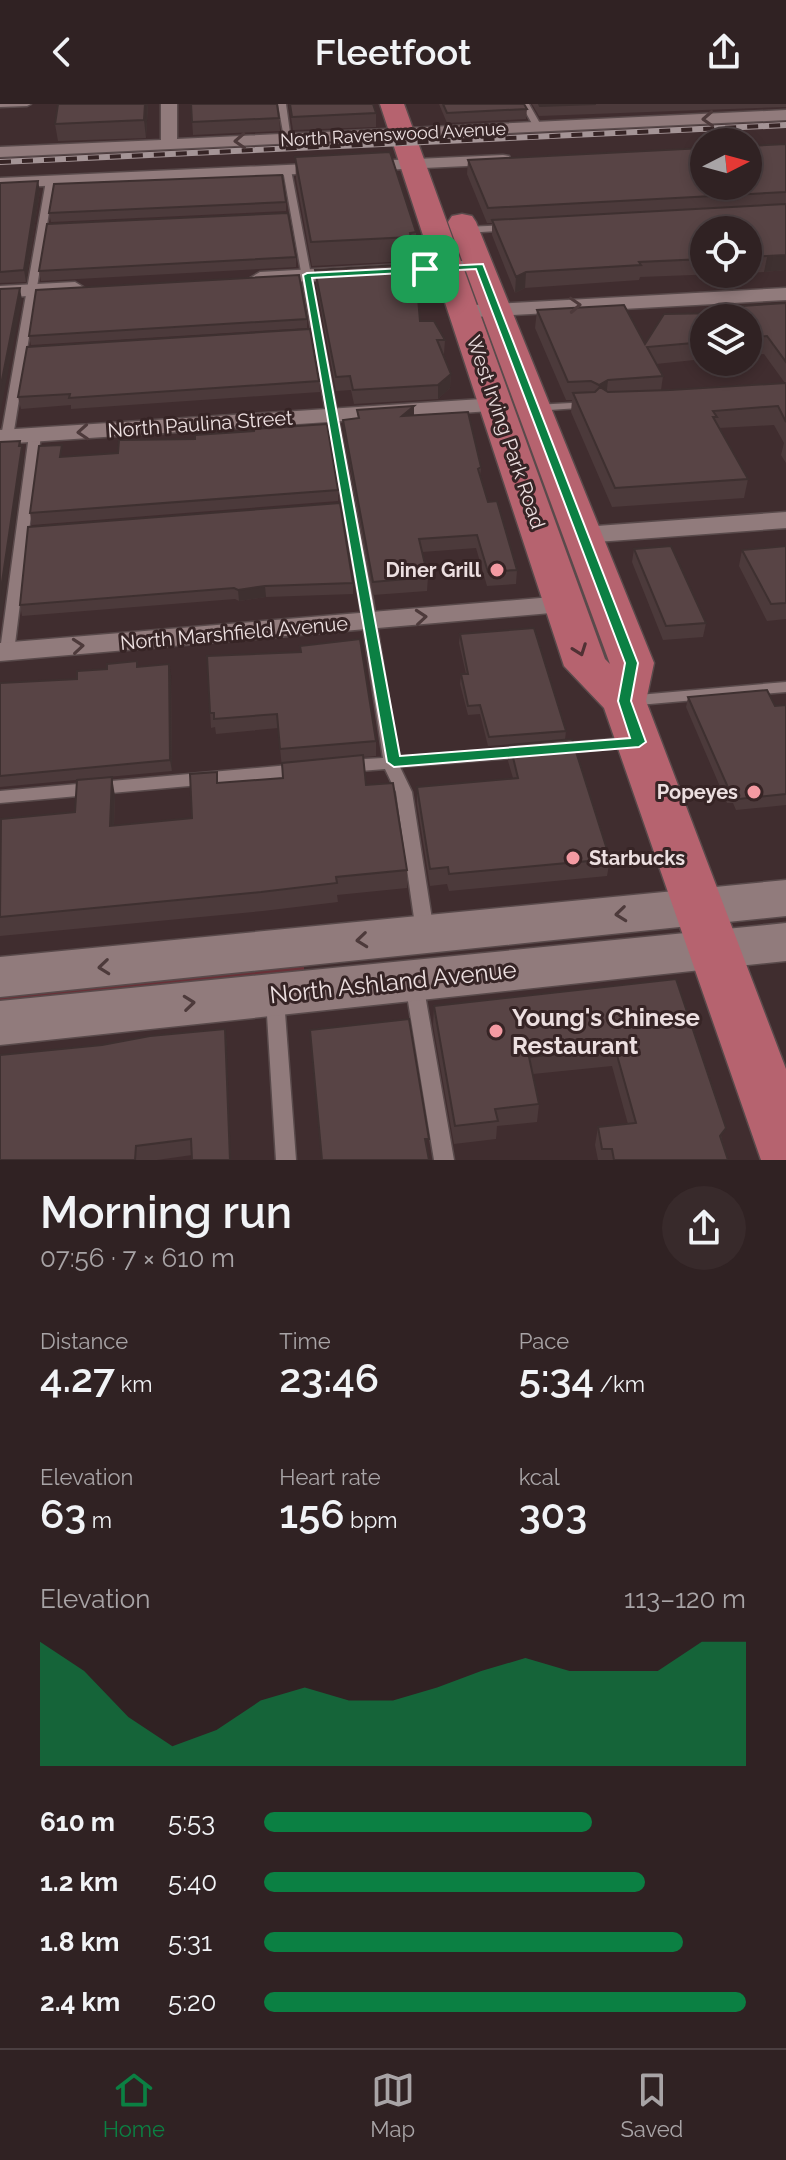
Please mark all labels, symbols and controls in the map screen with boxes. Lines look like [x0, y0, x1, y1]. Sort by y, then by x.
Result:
icon: back [40, 30, 84, 74]
icon: share [702, 30, 746, 74]
text: Fleetfoot [315, 31, 471, 73]
one-way arrow [701, 110, 714, 127]
street label: North Ravenswood Avenue [280, 118, 507, 150]
north arrow [690, 128, 762, 200]
map controls [690, 128, 762, 376]
one-way arrow [233, 132, 246, 149]
button: locate [690, 216, 762, 288]
pin [391, 235, 459, 303]
icon: arrive [403, 247, 447, 291]
one-way arrow [568, 297, 581, 314]
button: layers [690, 304, 762, 376]
street label: West Irving Park Road [462, 332, 550, 532]
street label: North Paulina Street [107, 406, 294, 442]
one-way arrow [76, 423, 89, 440]
place label: Diner Grill [385, 558, 482, 582]
marker: Diner Grill [488, 561, 506, 579]
one-way arrow [414, 609, 427, 626]
street label: North Marshfield Avenue [119, 611, 349, 655]
one-way arrow [72, 638, 85, 655]
one-way arrow [571, 642, 587, 656]
place label: Popeyes [657, 780, 738, 804]
marker: Popeyes [745, 783, 763, 801]
place label: Starbucks [589, 846, 685, 870]
marker: Starbucks [564, 849, 582, 867]
one-way arrow [614, 906, 627, 923]
one-way arrow [355, 932, 368, 949]
street label: North Ashland Avenue [268, 955, 518, 1009]
one-way arrow [97, 958, 110, 975]
one-way arrow [183, 995, 196, 1012]
place label: Young's Chinese Restaurant [512, 1003, 700, 1060]
marker: Young's Chinese Restaurant [487, 1022, 505, 1040]
button: share [662, 1186, 746, 1270]
text: Morning run [40, 1187, 292, 1238]
text: 07:56 · 7 × 610 m [40, 1243, 235, 1273]
text: Distance [40, 1328, 128, 1354]
text: Time [279, 1328, 331, 1354]
text: Pace [519, 1328, 569, 1354]
text: 4.27 [40, 1354, 115, 1401]
text: 23:46 [279, 1354, 379, 1401]
text: 5:34 [519, 1354, 594, 1401]
text: km [115, 1371, 152, 1397]
text: /km [594, 1371, 645, 1397]
text: Elevation [40, 1464, 133, 1490]
text: Heart rate [279, 1464, 381, 1490]
text: kcal [519, 1464, 560, 1490]
text: 63 [40, 1490, 86, 1537]
text: 156 [279, 1490, 345, 1537]
text: 303 [519, 1490, 587, 1537]
text: m [86, 1507, 112, 1533]
text: bpm [345, 1507, 397, 1533]
text: Elevation [40, 1584, 150, 1614]
text: 113–120 m [624, 1584, 746, 1614]
text: 610 m [40, 1807, 115, 1837]
text: 5:53 [168, 1807, 215, 1837]
text: 1.2 km [40, 1867, 118, 1897]
text: 5:40 [168, 1867, 217, 1897]
text: 1.8 km [40, 1927, 119, 1957]
text: 5:31 [168, 1927, 212, 1957]
text: 2.4 km [40, 1987, 120, 2017]
text: 5:20 [168, 1987, 217, 2017]
tab: Home [103, 2068, 165, 2142]
tab: Map [370, 2068, 415, 2142]
tab: Saved [620, 2068, 683, 2142]

